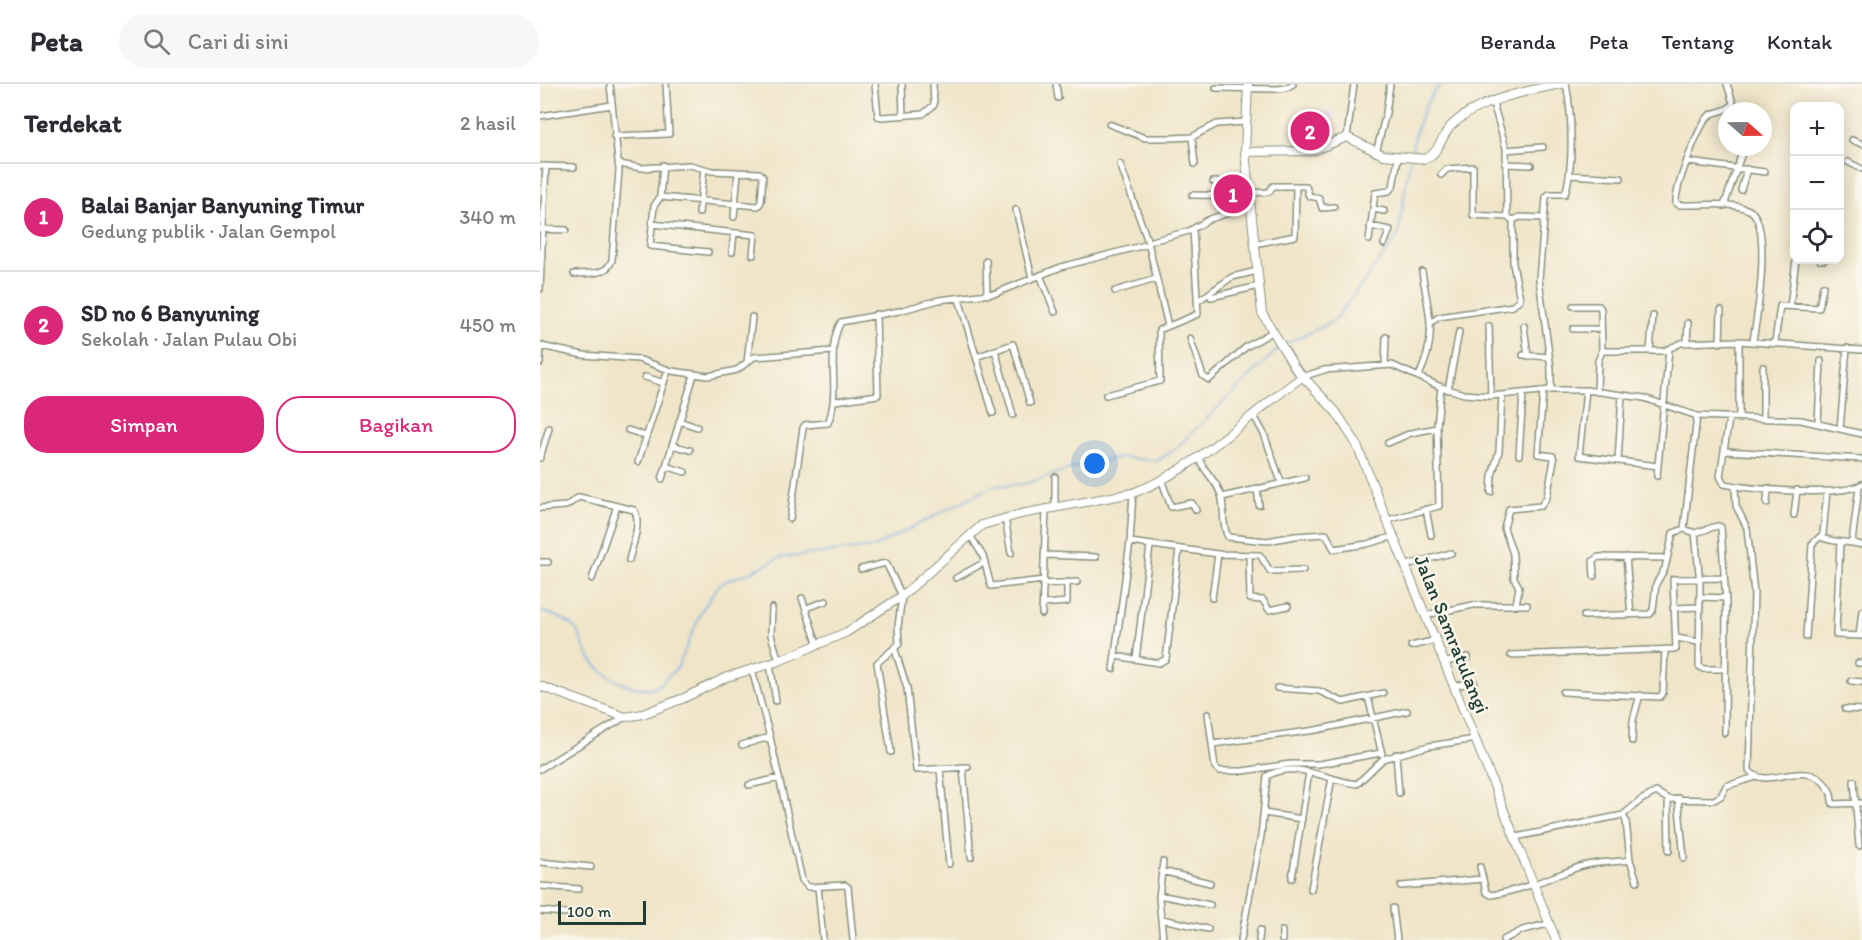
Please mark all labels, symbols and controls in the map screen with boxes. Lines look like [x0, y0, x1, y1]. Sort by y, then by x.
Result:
search box [119, 14, 539, 68]
text: Peta [30, 24, 83, 58]
icon: search [140, 25, 173, 58]
text: Cari di sini [188, 28, 289, 55]
text: Beranda [1480, 29, 1556, 54]
text: Peta [1589, 29, 1629, 54]
text: Tentang [1662, 29, 1734, 54]
text: Kontak [1767, 29, 1832, 54]
north arrow [1718, 102, 1772, 156]
map controls [1790, 102, 1844, 264]
button: + [1790, 102, 1844, 156]
text: Terdekat [24, 107, 122, 139]
pin: 2 [1290, 108, 1330, 154]
text: 2 hasil [460, 111, 516, 135]
button: − [1790, 156, 1844, 210]
pin: 1 [1214, 172, 1252, 216]
text: Balai Banjar Banyuning Timur [81, 192, 364, 219]
text: 1 [39, 205, 48, 229]
text: 340 m [459, 205, 516, 229]
button: locate [1790, 210, 1844, 264]
text: Gedung publik · Jalan Gempol [81, 219, 336, 243]
text: SD no 6 Banyuning [81, 300, 259, 327]
text: 2 [38, 313, 49, 337]
text: 450 m [460, 313, 516, 337]
text: Sekolah · Jalan Pulau Obi [81, 327, 297, 351]
button: Simpan [24, 396, 264, 453]
button: Bagikan [276, 396, 516, 453]
your location [1080, 449, 1109, 478]
street label: Jalan Samratulangi [1409, 551, 1495, 717]
scale bar [558, 898, 646, 926]
text: 100 m [567, 902, 611, 921]

